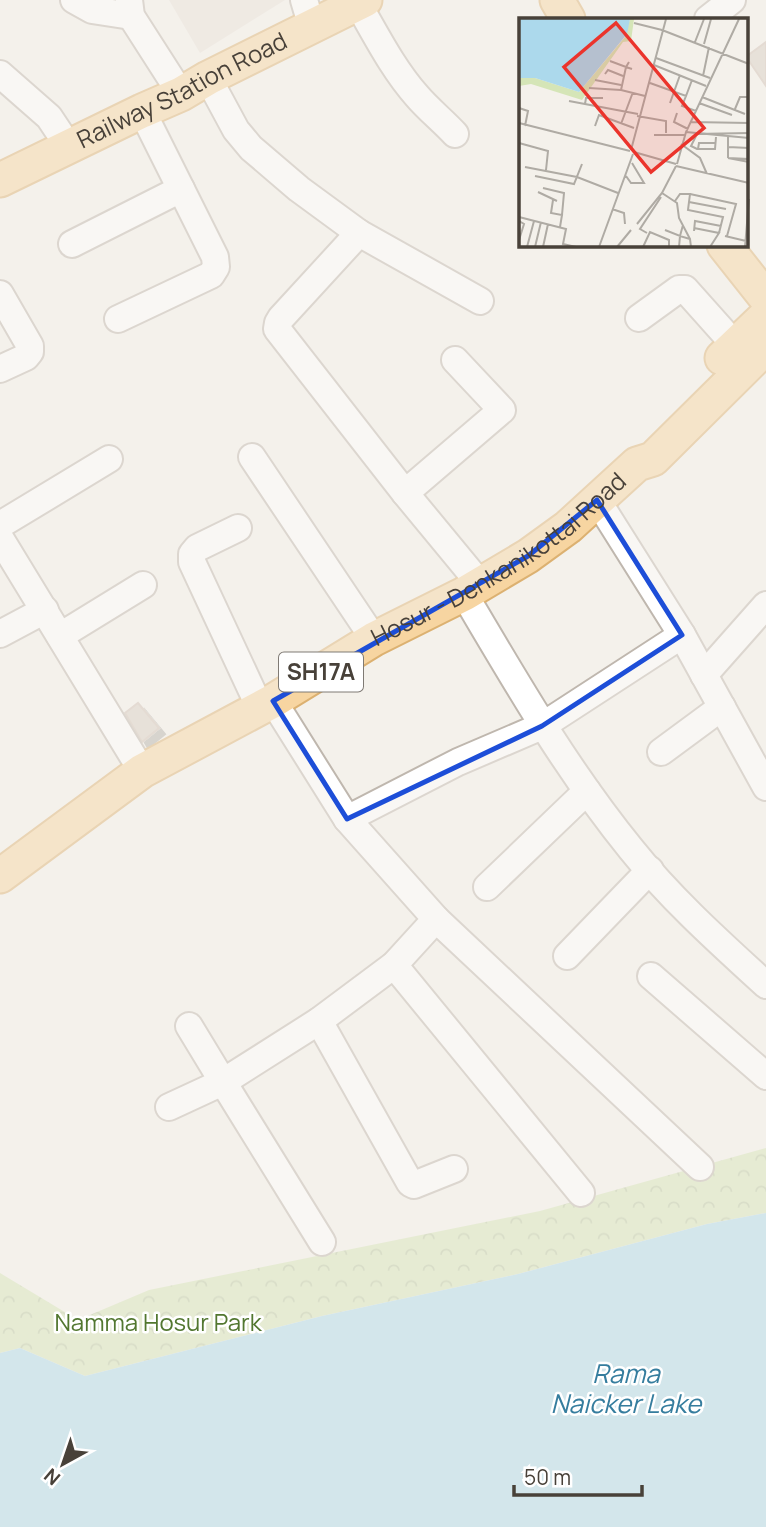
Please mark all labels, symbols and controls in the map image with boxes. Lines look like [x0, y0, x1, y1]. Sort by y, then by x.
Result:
inset map [519, 18, 748, 247]
street label: Railway Station Road [71, 23, 292, 155]
street label: Hosur - Denkanikottai Road [365, 464, 632, 653]
road number: SH17A [279, 652, 363, 692]
park label: Namma Hosur Park [54, 1305, 263, 1338]
water label: Rama Naicker Lake [551, 1355, 703, 1421]
north arrow [28, 1429, 98, 1499]
scale bar [514, 1454, 642, 1498]
text: N [38, 1463, 66, 1491]
text: 50 m [524, 1463, 571, 1491]

